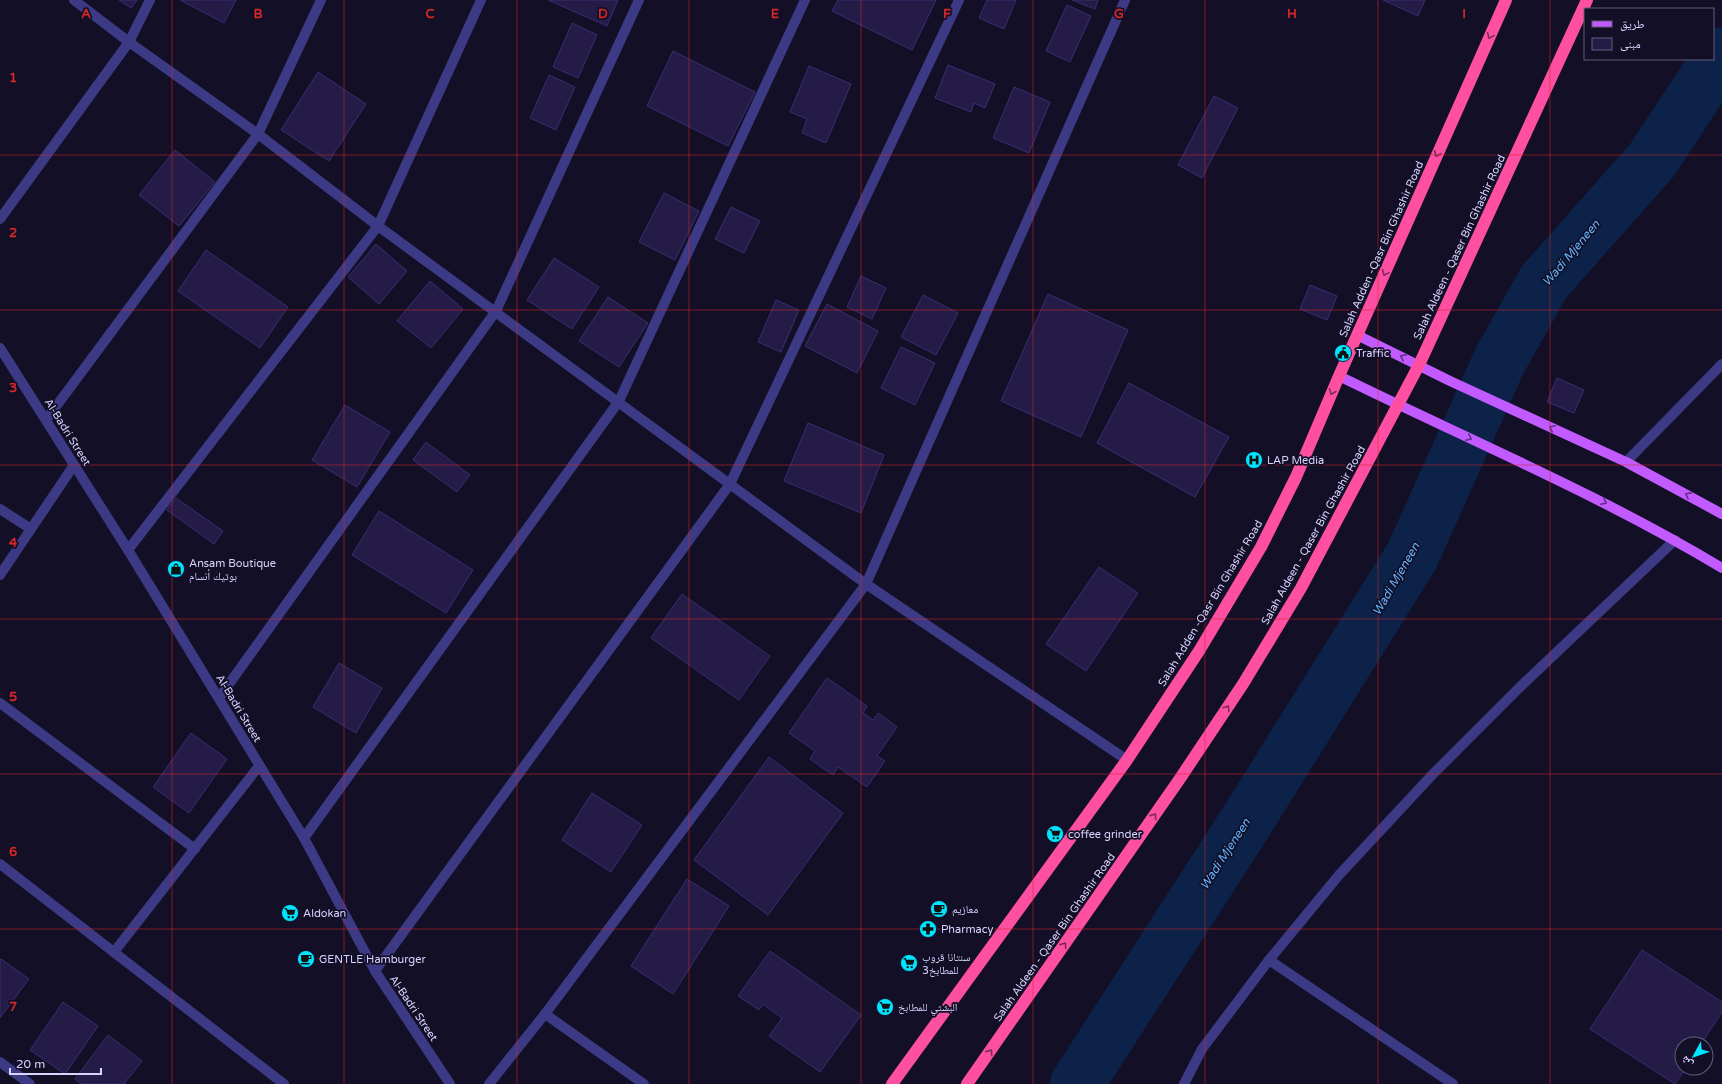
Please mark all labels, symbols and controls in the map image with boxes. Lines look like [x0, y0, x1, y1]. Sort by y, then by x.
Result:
text: A [81, 6, 91, 22]
text: B [253, 6, 263, 22]
text: C [425, 6, 435, 22]
text: D [598, 6, 608, 22]
text: E [771, 6, 779, 22]
text: F [943, 6, 951, 22]
text: G [1114, 6, 1124, 22]
text: H [1287, 6, 1297, 22]
text: I [1462, 6, 1466, 22]
legend [1584, 8, 1714, 60]
text: طريق [1620, 17, 1645, 31]
one-way arrow [1487, 31, 1495, 39]
text: مبنى [1620, 37, 1641, 51]
text: 1 [9, 70, 17, 86]
one-way arrow [1434, 151, 1442, 158]
street label: Salah Aldeen - Qaser Bin Ghashir Road [1411, 153, 1508, 342]
street label: Salah Adden -Qasr Bin Ghashir Road [1337, 159, 1426, 339]
water label: Wadi Mjeneen [1539, 217, 1603, 289]
text: 2 [9, 225, 17, 241]
one-way arrow [1381, 270, 1389, 277]
public building icon: Traffic [1333, 343, 1353, 363]
place label: Traffic [1356, 347, 1390, 360]
one-way arrow [1400, 354, 1407, 362]
text: 3 [9, 380, 17, 396]
one-way arrow [1329, 388, 1337, 396]
street label: Al-Badri Street [42, 396, 93, 468]
one-way arrow [1549, 425, 1556, 433]
one-way arrow [1464, 433, 1472, 441]
street label: Salah Aldeen - Qaser Bin Ghashir Road [1259, 443, 1368, 627]
hospital icon: LAP Media [1244, 450, 1264, 470]
place label: LAP Media [1267, 454, 1324, 467]
one-way arrow [1685, 493, 1692, 500]
one-way arrow [1599, 498, 1607, 505]
street label: Salah Adden -Qasr Bin Ghashir Road [1156, 518, 1265, 689]
text: 4 [9, 535, 18, 551]
water label: Wadi Mjeneen [1370, 540, 1423, 618]
place label: Ansam Boutique بوتيك أنسام [189, 557, 276, 583]
shop icon: Ansam Boutique بوتيك أنسام [166, 559, 186, 579]
street label: Al-Badri Street [213, 672, 264, 744]
text: 5 [9, 689, 17, 705]
one-way arrow [1222, 705, 1230, 712]
one-way arrow [1149, 813, 1156, 820]
water label: Wadi Mjeneen [1197, 815, 1253, 892]
supermarket icon: coffee grinder [1045, 824, 1065, 844]
place label: coffee grinder [1068, 828, 1143, 841]
text: 6 [9, 844, 17, 860]
street label: Salah Aldeen - Qaser Bin Ghashir Road [991, 851, 1118, 1024]
cafe icon: معازيم [929, 899, 949, 919]
supermarket icon: Aldokan [280, 903, 300, 923]
place label: معازيم [952, 903, 978, 917]
place label: Aldokan [303, 907, 346, 920]
pharmacy icon: Pharmacy [918, 919, 938, 939]
place label: Pharmacy [941, 923, 994, 936]
one-way arrow [1059, 943, 1066, 950]
cafe icon: GENTLE Hamburger [296, 949, 316, 969]
place label: سنتانا قروب 3للمطابخ [922, 951, 971, 977]
place label: GENTLE Hamburger [319, 953, 427, 966]
supermarket icon: سنتانا قروب 3للمطابخ [899, 953, 919, 973]
street label: Al-Badri Street [387, 973, 440, 1044]
supermarket icon: البشتي للمطابخ [875, 997, 895, 1017]
text: 7 [9, 999, 17, 1015]
place label: البشتي للمطابخ [898, 1001, 957, 1016]
north arrow [1674, 1036, 1714, 1076]
one-way arrow [985, 1049, 993, 1056]
scale bar [10, 1050, 101, 1076]
text: ش [1678, 1053, 1696, 1071]
text: 20 m [16, 1057, 45, 1071]

